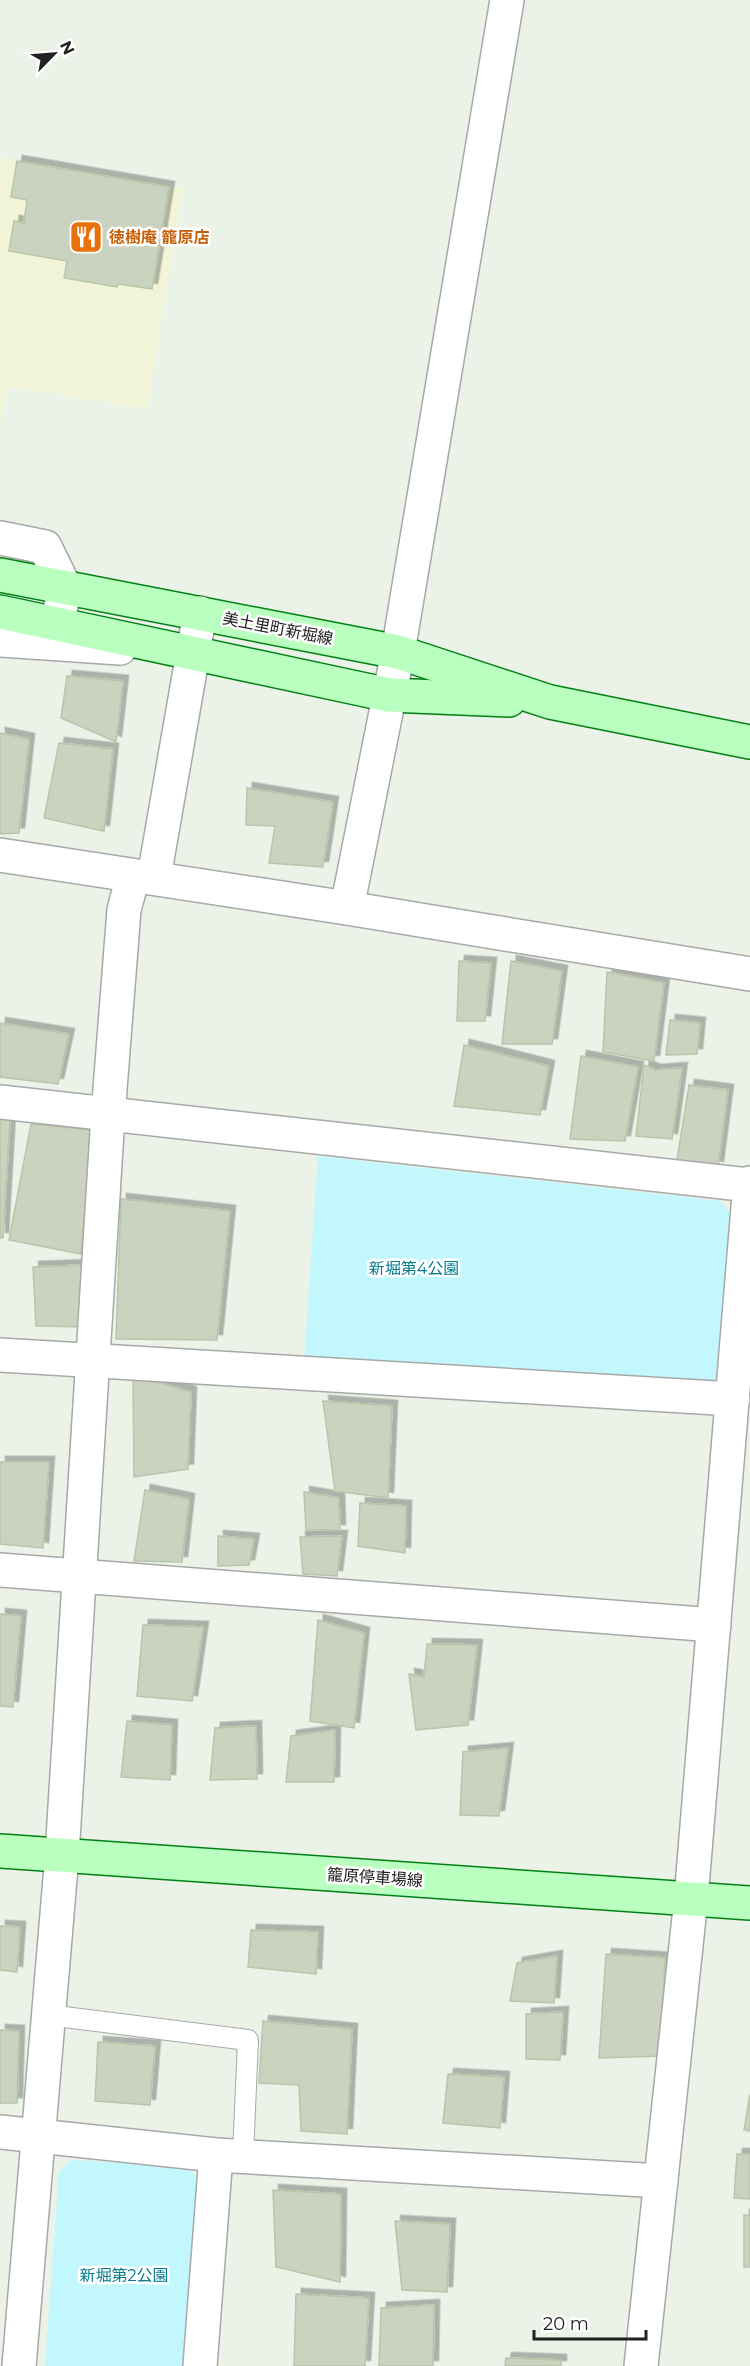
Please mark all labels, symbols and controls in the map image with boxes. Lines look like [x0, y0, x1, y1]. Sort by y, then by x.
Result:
north arrow [24, 24, 84, 84]
text: N [56, 38, 78, 58]
restaurant icon: 徳樹庵 籠原店 [68, 219, 104, 255]
place label: 徳樹庵 籠原店 [109, 228, 210, 247]
street label: 美土里町新堀線 [221, 608, 335, 649]
park label: 新堀第4公園 [369, 1259, 459, 1278]
street label: 籠原停車場線 [326, 1865, 424, 1890]
park label: 新堀第2公園 [79, 2266, 169, 2285]
scale bar [534, 2303, 646, 2341]
text: 20 m [543, 2313, 589, 2335]

